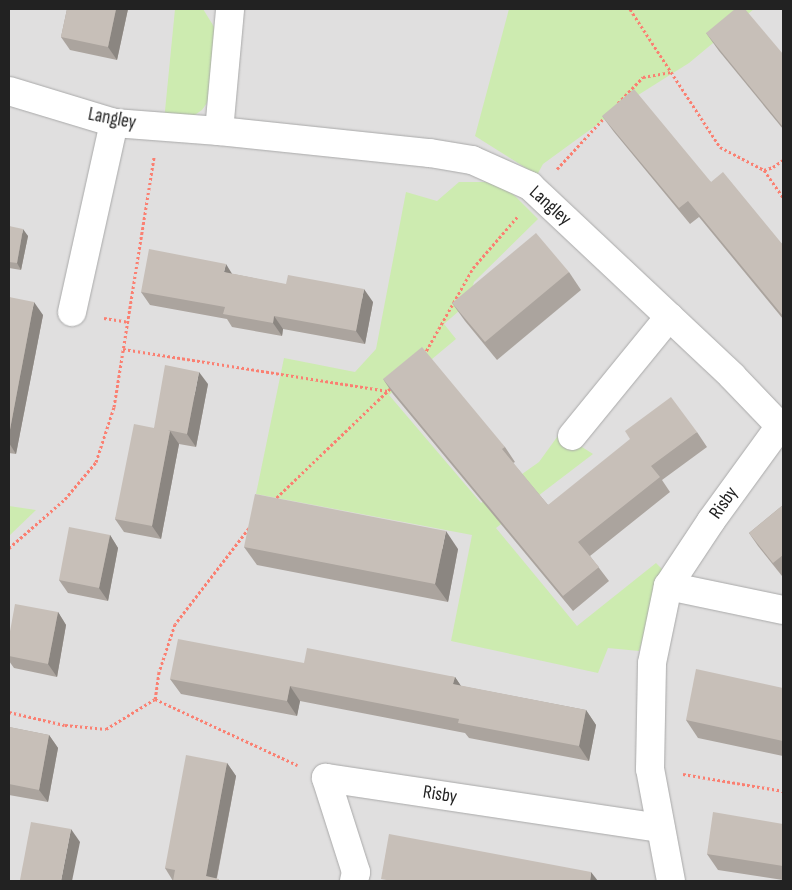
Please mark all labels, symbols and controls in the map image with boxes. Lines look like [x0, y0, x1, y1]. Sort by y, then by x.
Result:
street label: Langley [86, 103, 138, 135]
street label: Langley [524, 181, 576, 231]
street label: Risby [705, 482, 743, 524]
street label: Risby [421, 781, 459, 809]

